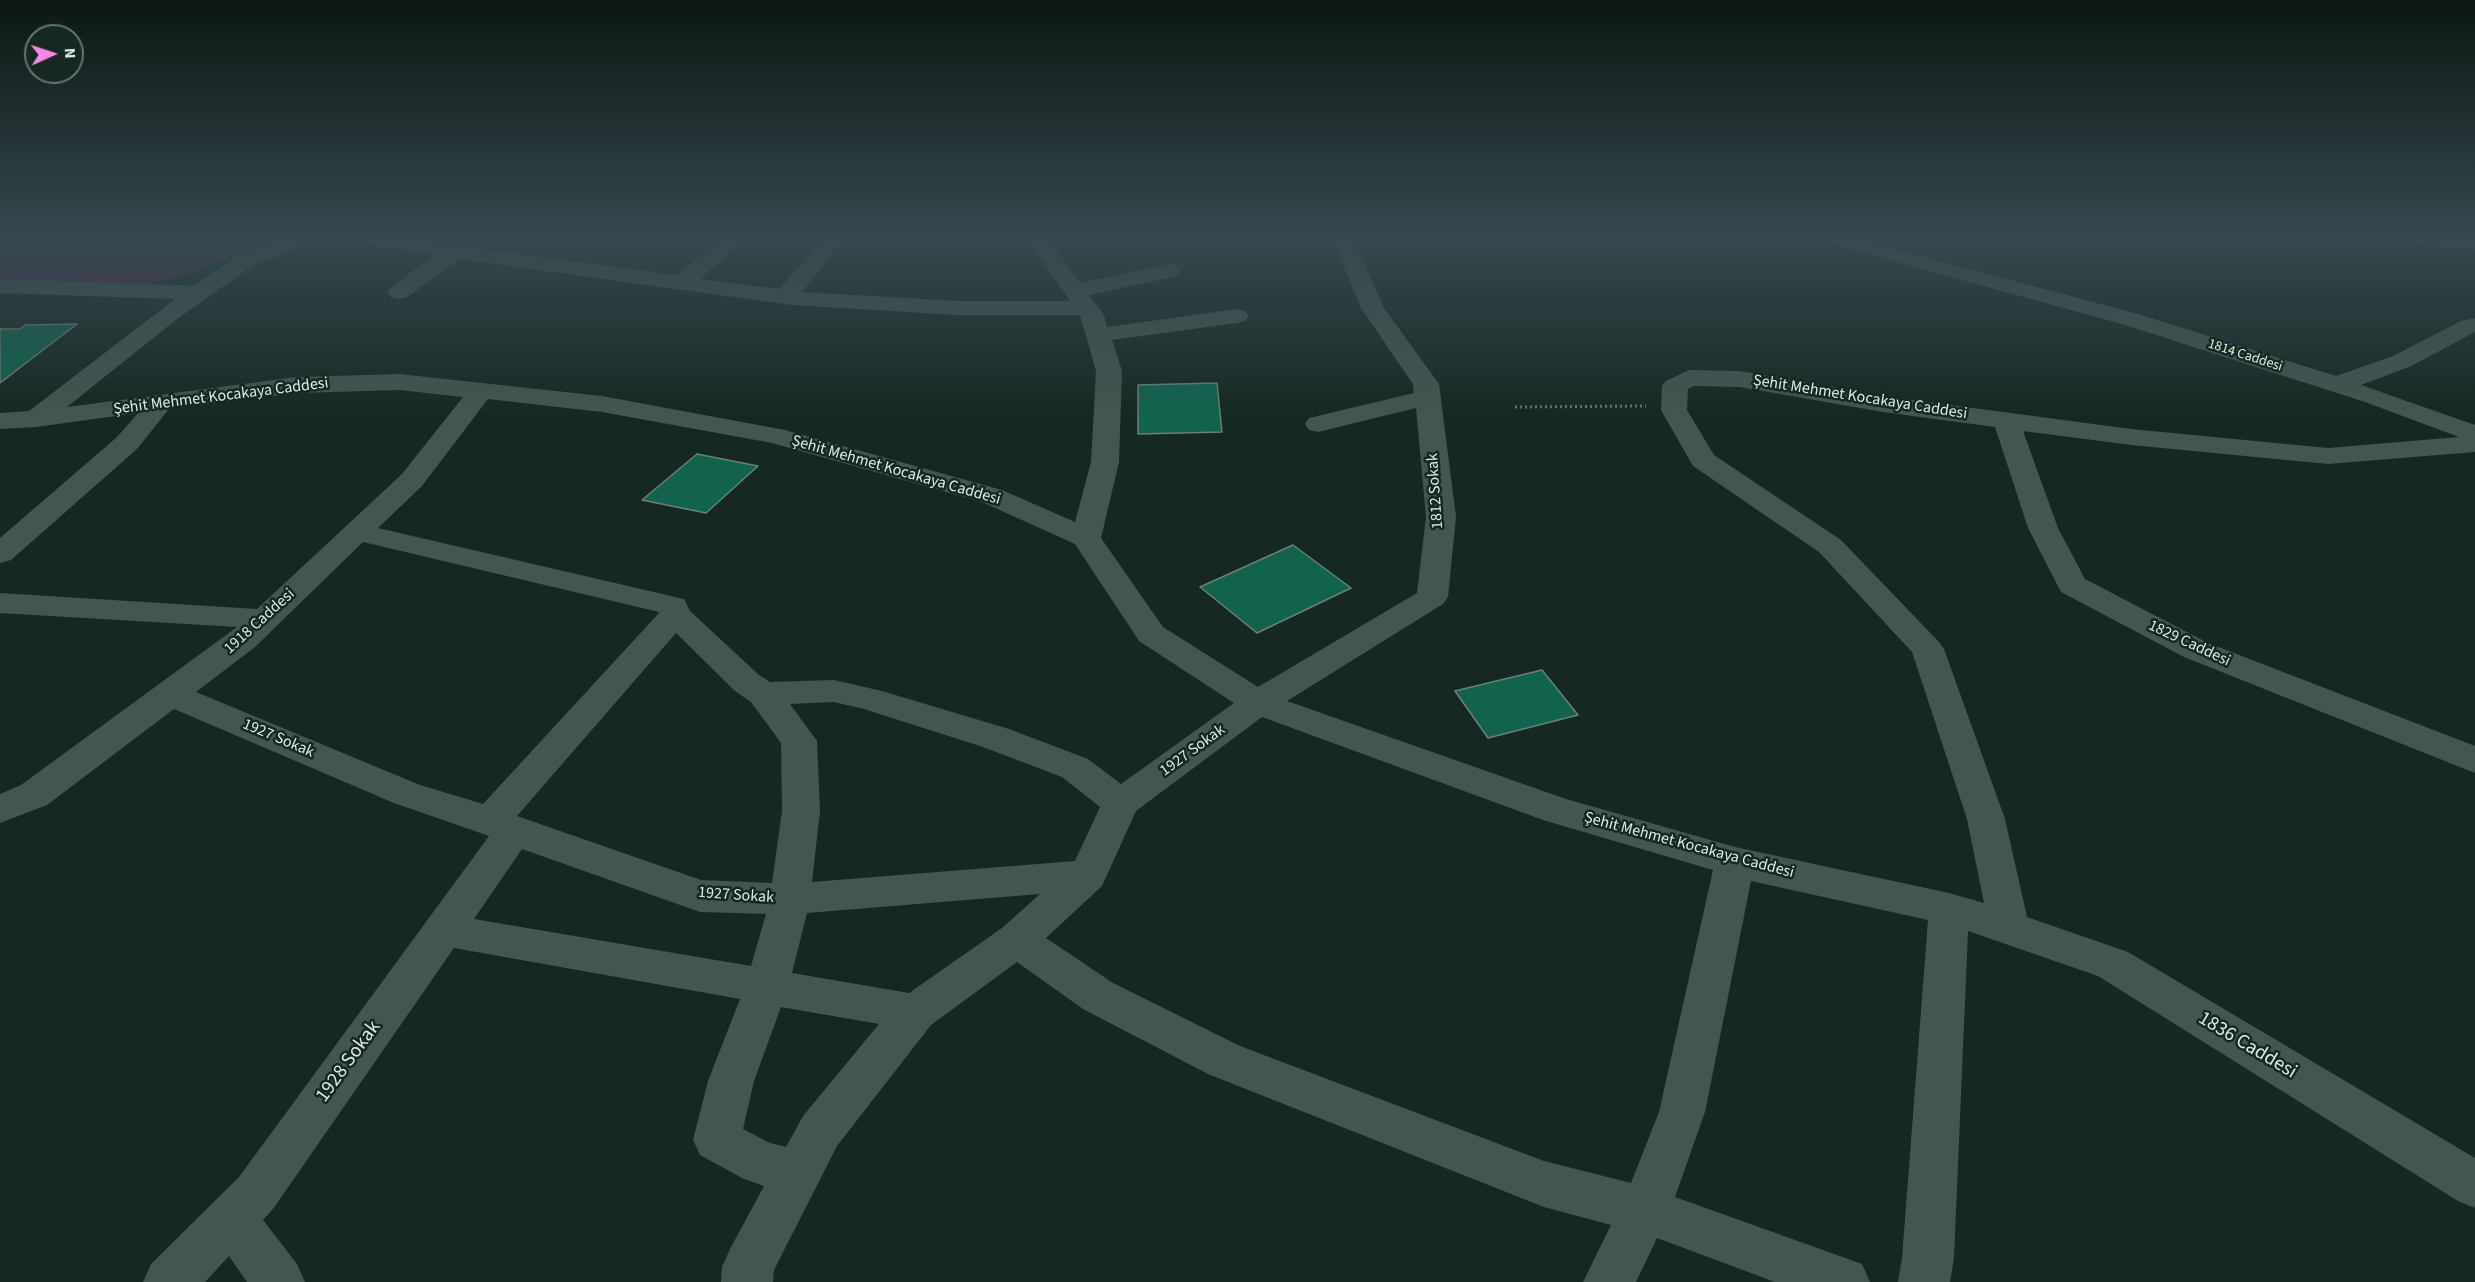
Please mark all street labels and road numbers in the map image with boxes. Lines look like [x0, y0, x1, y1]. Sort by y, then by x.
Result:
street label: 1814 Caddesi [2206, 336, 2284, 376]
street label: Şehit Mehmet Kocakaya Caddesi [1752, 372, 1968, 424]
street label: Şehit Mehmet Kocakaya Caddesi [112, 374, 330, 420]
street label: Şehit Mehmet Kocakaya Caddesi [789, 432, 1003, 510]
street label: 1812 Sokak [1424, 452, 1448, 530]
street label: 1918 Caddesi [221, 585, 299, 659]
street label: 1829 Caddesi [2145, 617, 2233, 671]
street label: 1927 Sokak [239, 715, 317, 763]
street label: 1927 Sokak [1157, 721, 1229, 781]
street label: Şehit Mehmet Kocakaya Caddesi [1582, 809, 1796, 883]
street label: 1927 Sokak [697, 884, 775, 908]
street label: 1836 Caddesi [2193, 1007, 2301, 1085]
street label: 1928 Sokak [311, 1017, 387, 1107]

